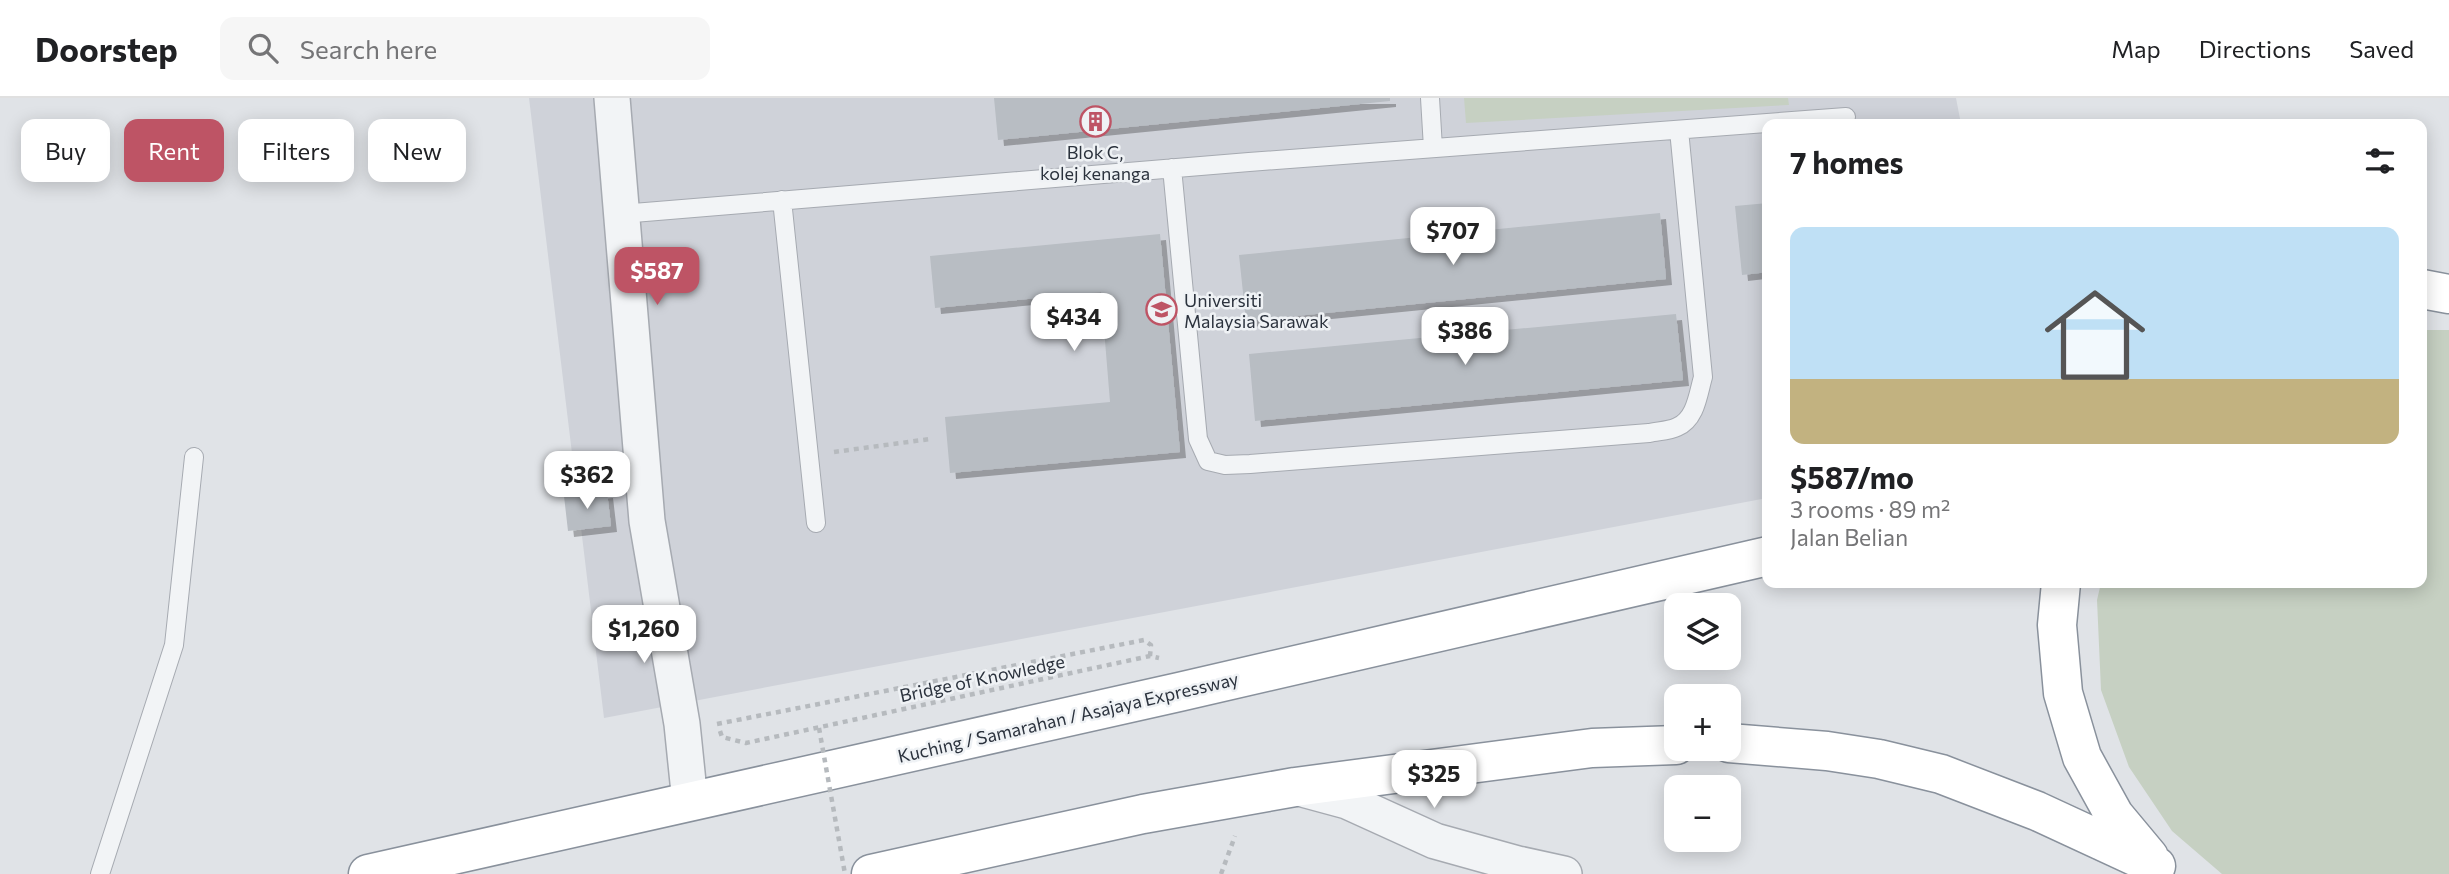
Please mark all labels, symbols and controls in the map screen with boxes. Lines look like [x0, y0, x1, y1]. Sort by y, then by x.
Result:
search box [220, 17, 710, 80]
text: Doorstep [35, 28, 178, 69]
icon: search [244, 29, 282, 67]
text: Search here [300, 33, 437, 64]
text: Map [2111, 34, 2161, 63]
text: Directions [2199, 34, 2311, 63]
text: Saved [2349, 34, 2414, 63]
building icon: Blok C, kolej kenanga [1078, 104, 1112, 138]
chip: Buy [21, 119, 110, 182]
chip: Rent [124, 119, 224, 182]
chip: Filters [238, 119, 354, 182]
chip: New [368, 119, 466, 182]
place label: Blok C, kolej kenanga [1040, 141, 1150, 184]
icon: filters [2361, 142, 2399, 180]
text: 7 homes [1790, 143, 1903, 180]
pin: $707 [1412, 208, 1494, 267]
text: $707 [1426, 216, 1480, 244]
pin: $587 [616, 248, 698, 307]
text: $587 [630, 256, 684, 284]
icon: home [2032, 272, 2158, 398]
place label: Universiti Malaysia Sarawak [1184, 289, 1329, 332]
school or university icon: Universiti Malaysia Sarawak [1144, 293, 1178, 327]
pin: $434 [1033, 294, 1115, 353]
text: $434 [1047, 302, 1101, 330]
pin: $386 [1424, 308, 1506, 367]
text: $386 [1437, 316, 1493, 344]
pin: $362 [546, 452, 628, 511]
text: $587/mo [1790, 458, 1914, 495]
text: $362 [560, 460, 614, 488]
text: 3 rooms · 89 m² [1790, 495, 1950, 523]
text: Jalan Belian [1790, 523, 1908, 551]
map controls [1664, 593, 1741, 852]
button: layers [1664, 593, 1741, 670]
pin: $1,260 [587, 606, 701, 665]
text: $1,260 [608, 614, 680, 642]
street label: Bridge of Knowledge [897, 650, 1067, 706]
street label: Kuching / Samarahan / Asajaya Expressway [895, 667, 1241, 767]
button: + [1664, 684, 1741, 761]
pin: $325 [1393, 750, 1475, 810]
text: $325 [1408, 759, 1460, 787]
button: − [1664, 775, 1741, 852]

